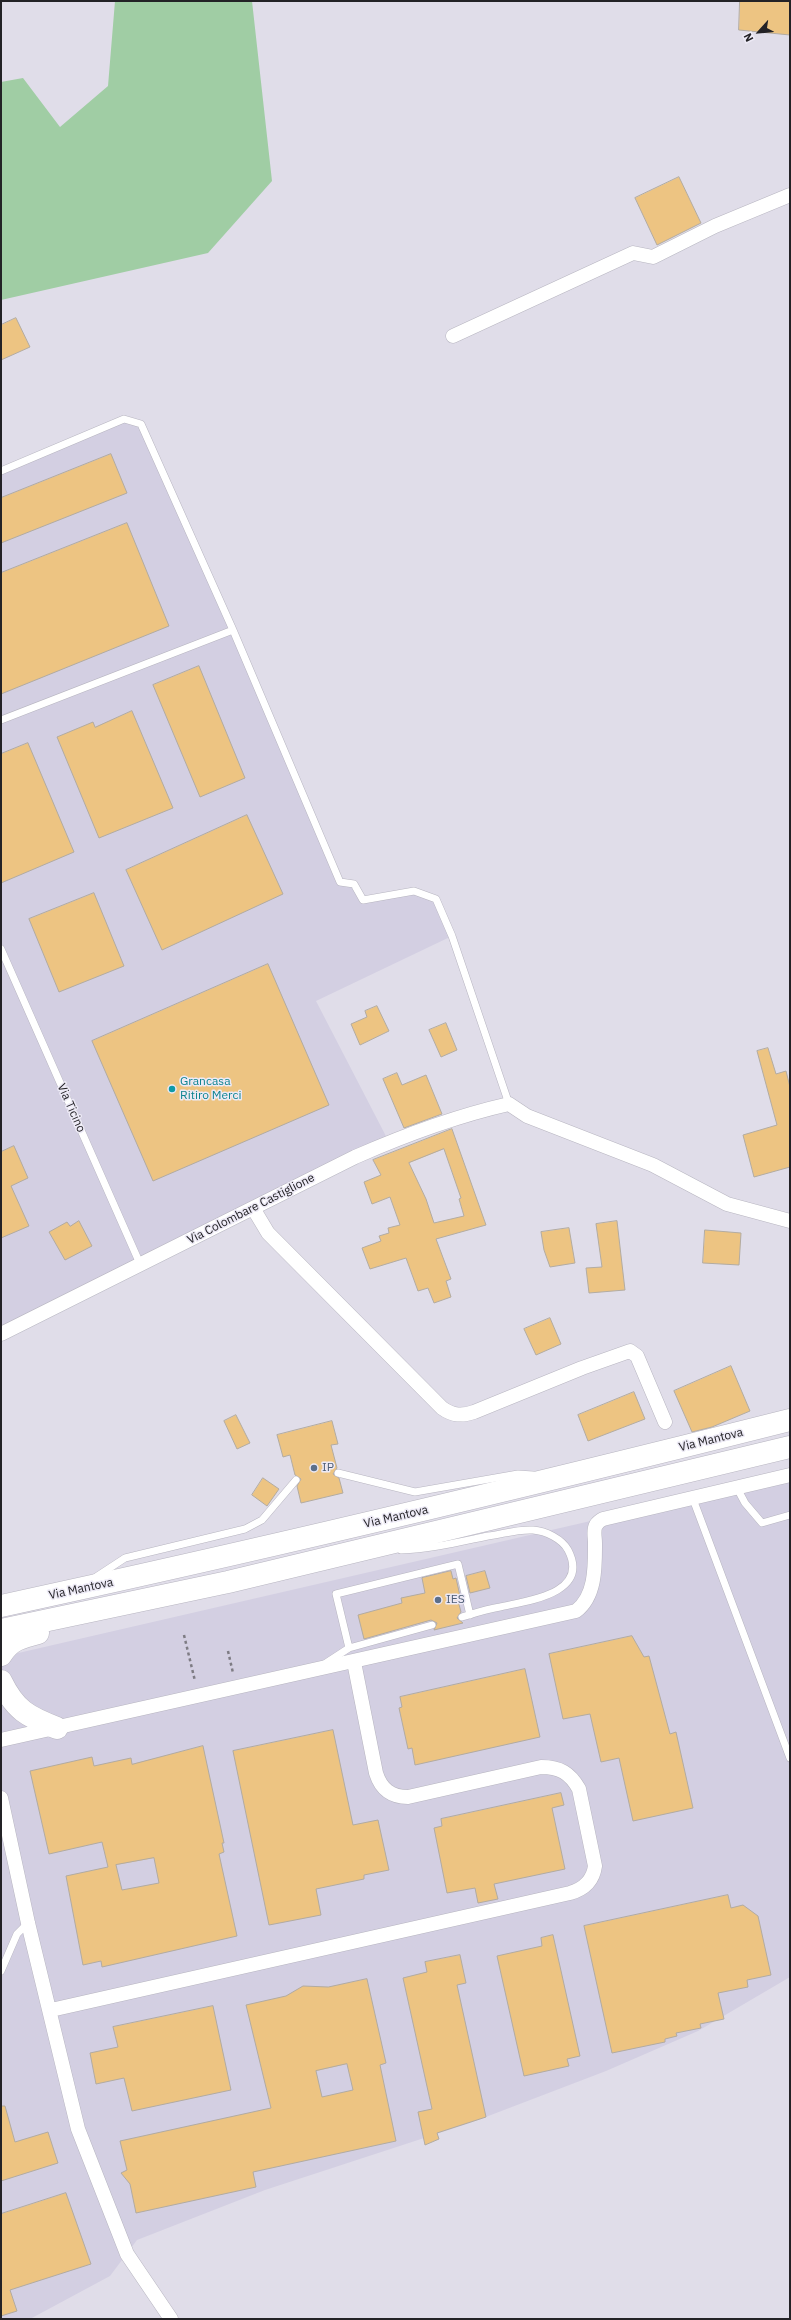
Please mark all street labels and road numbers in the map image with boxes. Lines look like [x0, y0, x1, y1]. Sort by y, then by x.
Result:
street label: Via Ticino [54, 1081, 88, 1135]
street label: Via Colombare Castiglione [185, 1171, 317, 1247]
street label: Via Mantova [677, 1425, 745, 1455]
street label: Via Mantova [362, 1503, 430, 1531]
street label: Via Mantova [47, 1575, 115, 1603]

